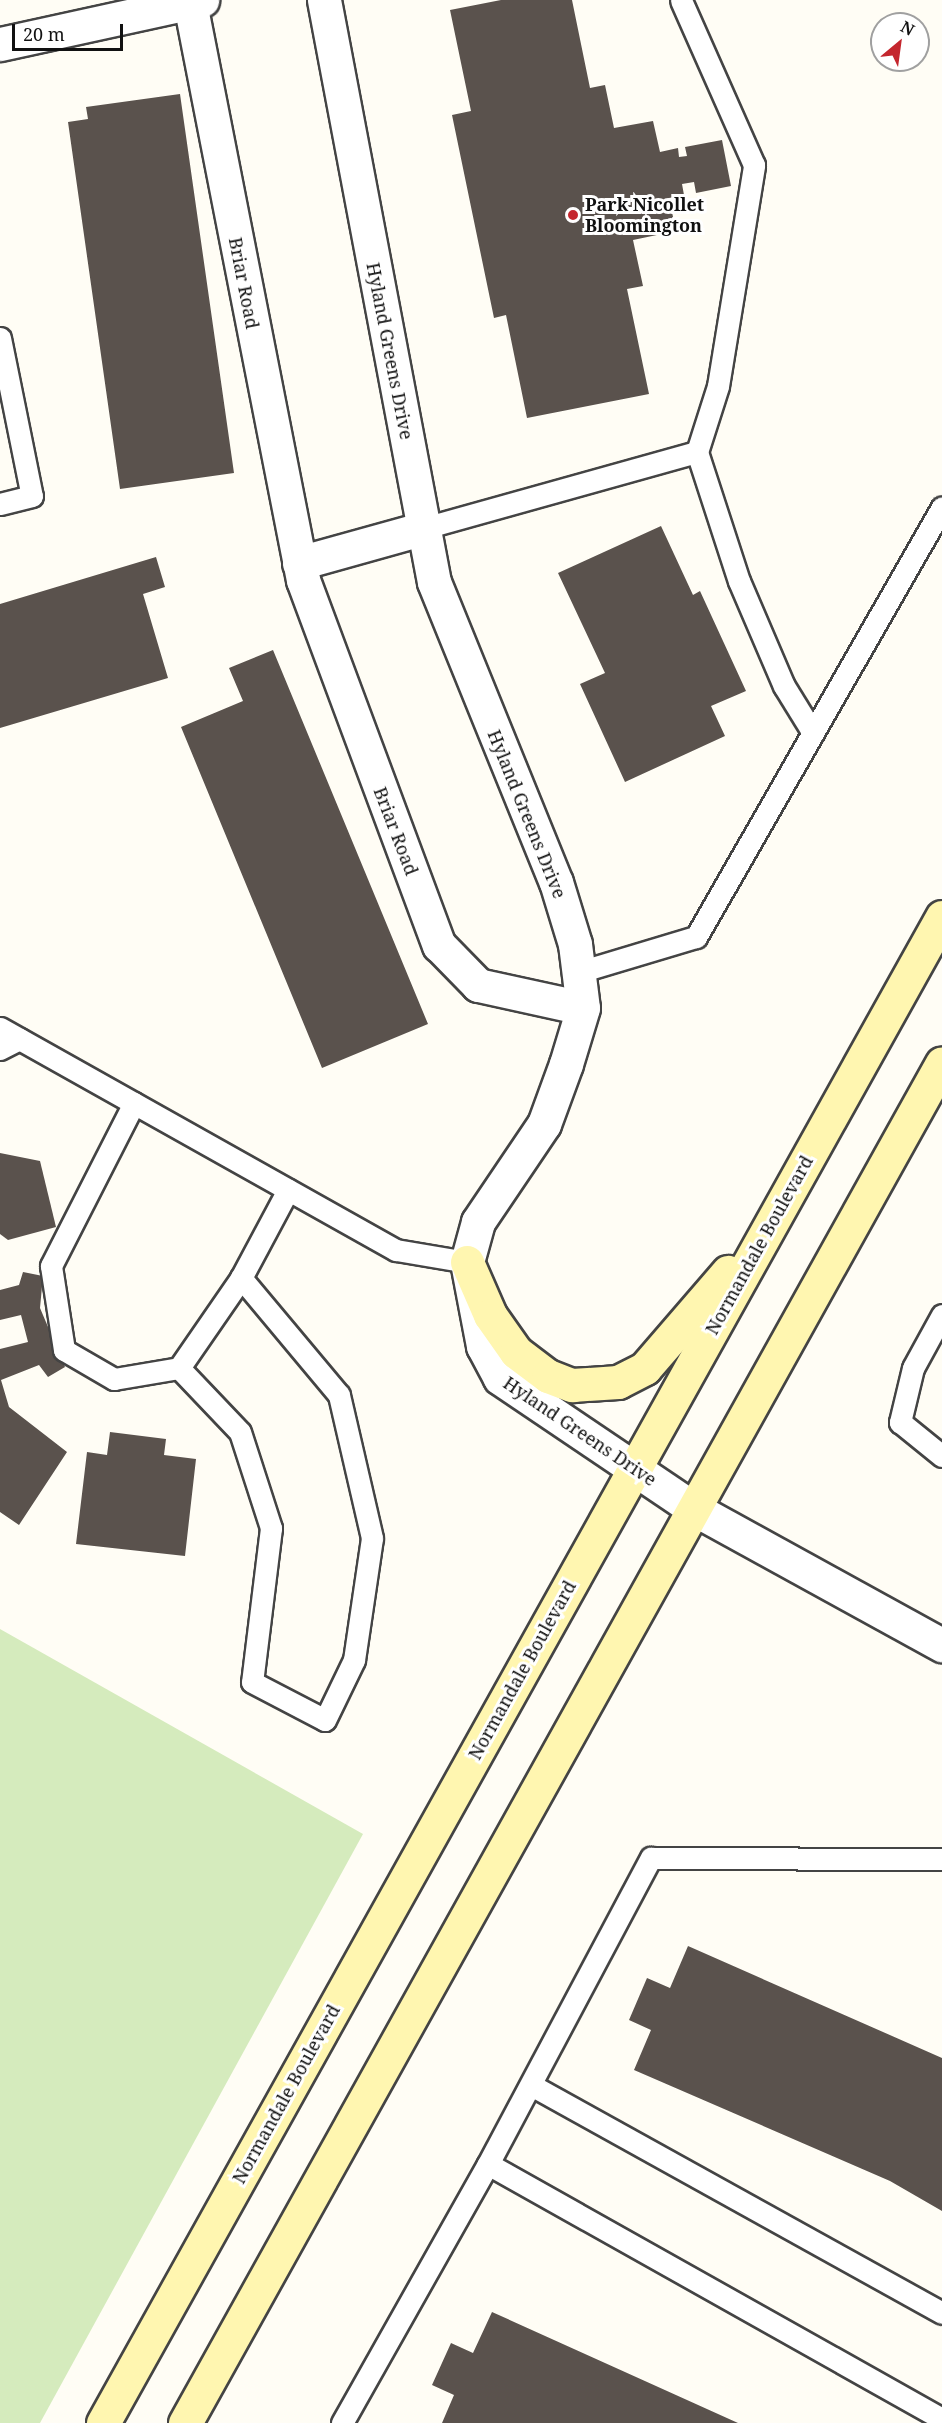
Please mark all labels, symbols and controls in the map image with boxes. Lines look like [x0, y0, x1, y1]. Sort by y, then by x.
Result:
scale bar [15, 12, 126, 50]
north arrow [870, 12, 930, 72]
text: N [897, 15, 919, 41]
text: 20 m [23, 22, 65, 46]
place label: Park Nicollet Bloomington [585, 194, 704, 236]
marker: Park Nicollet Bloomington [566, 208, 580, 222]
street label: Briar Road [225, 235, 263, 331]
street label: Hyland Greens Drive [362, 261, 418, 441]
street label: Hyland Greens Drive [483, 727, 571, 901]
street label: Briar Road [369, 784, 423, 878]
street label: Normandale Boulevard [701, 1152, 817, 1338]
street label: Hyland Greens Drive [499, 1372, 661, 1490]
street label: Normandale Boulevard [464, 1577, 580, 1763]
street label: Normandale Boulevard [228, 2001, 344, 2187]

